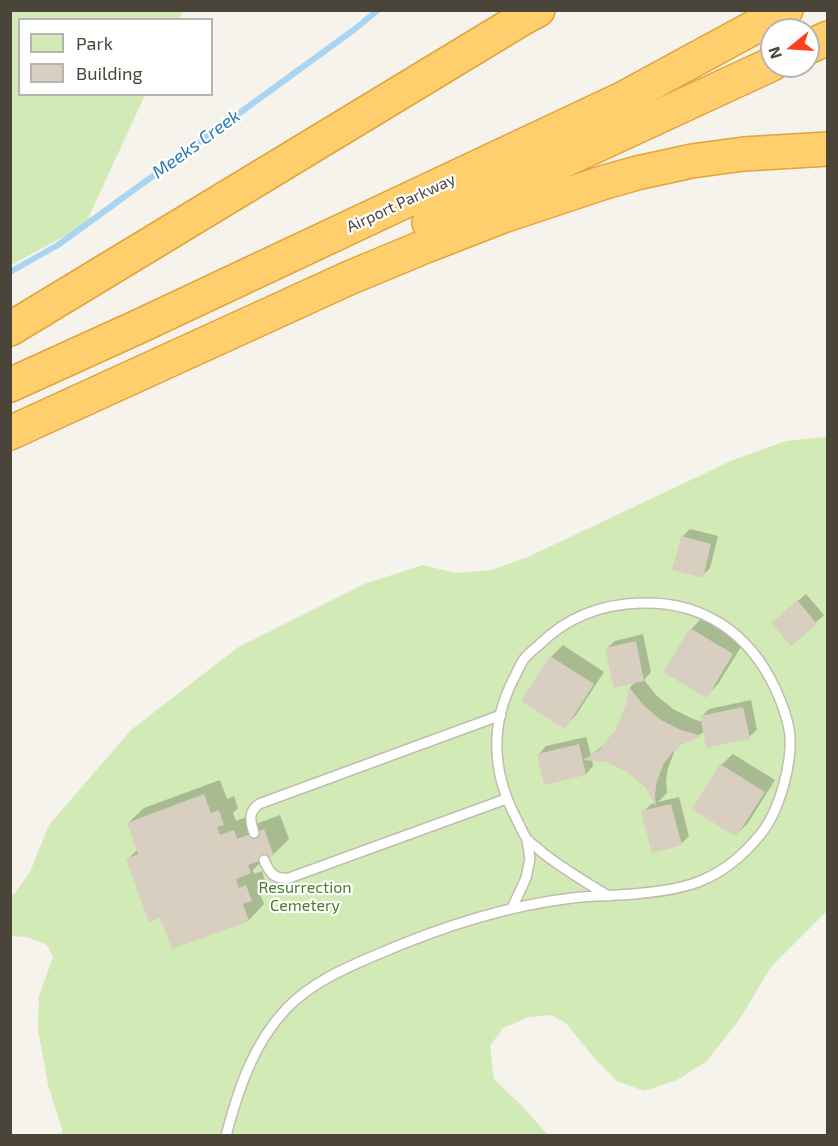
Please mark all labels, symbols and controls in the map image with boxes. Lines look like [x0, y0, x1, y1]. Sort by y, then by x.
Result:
legend [18, 18, 213, 96]
north arrow [760, 18, 820, 78]
text: Park [76, 32, 113, 54]
text: N [763, 45, 785, 62]
text: Building [76, 62, 143, 84]
water label: Meeks Creek [148, 105, 244, 183]
street label: Airport Parkway [344, 169, 458, 237]
park label: Resurrection Cemetery [258, 878, 352, 916]

